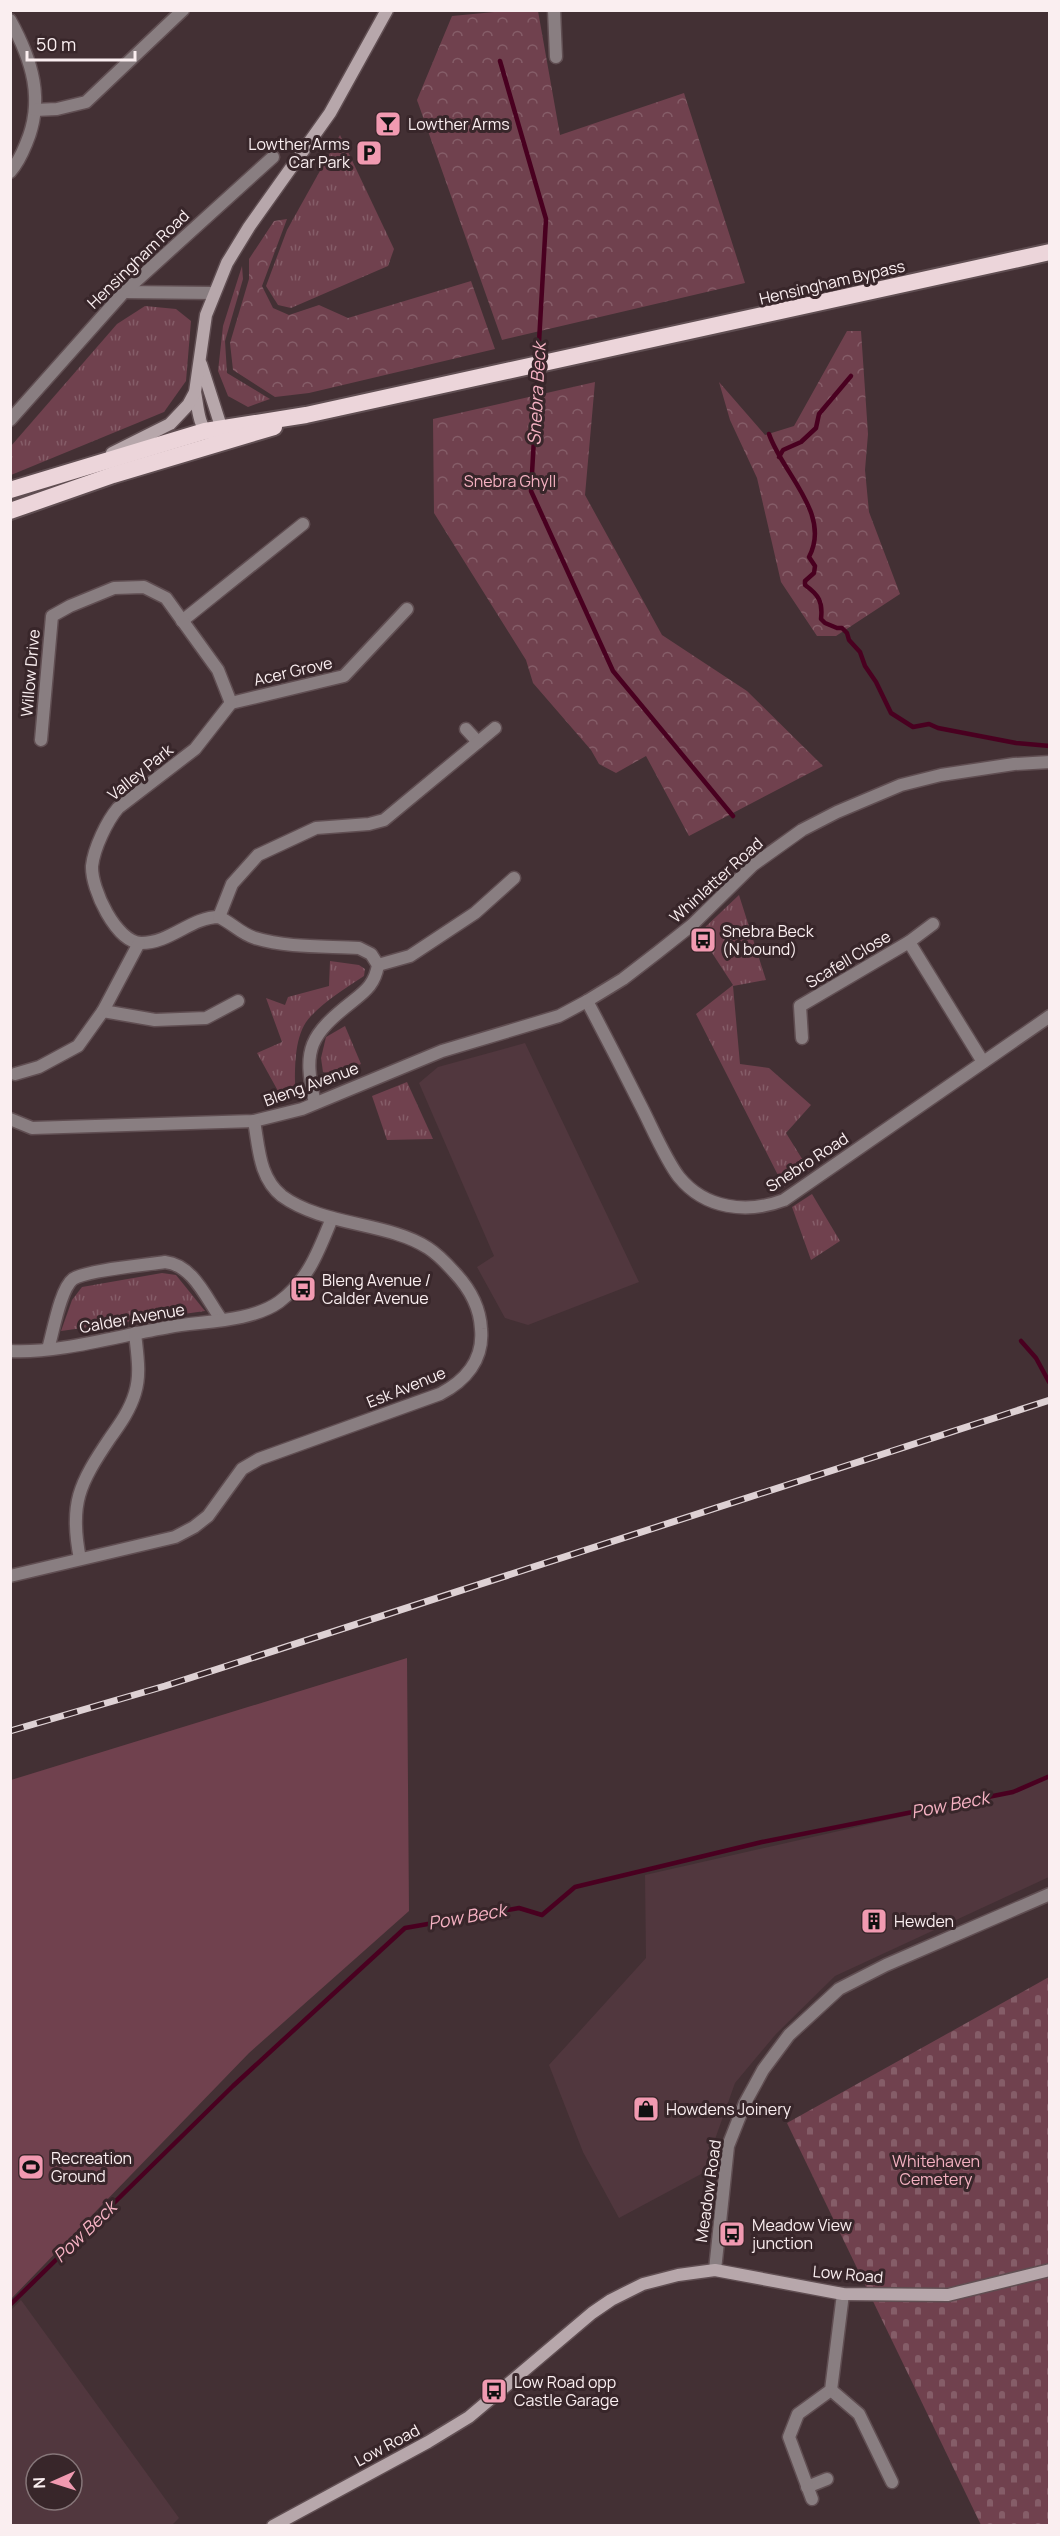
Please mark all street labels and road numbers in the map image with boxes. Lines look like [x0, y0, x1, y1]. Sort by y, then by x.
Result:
street label: Hensingham Road [82, 205, 194, 313]
street label: Hensingham Bypass [757, 254, 907, 310]
street label: Willow Drive [15, 628, 45, 718]
street label: Acer Grove [251, 651, 335, 691]
street label: Valley Park [103, 738, 178, 805]
street label: Whinlatter Road [665, 832, 767, 928]
street label: Scafell Close [802, 925, 894, 993]
street label: Bleng Avenue [260, 1057, 362, 1111]
street label: Snebro Road [761, 1127, 853, 1197]
street label: Calder Avenue [78, 1298, 186, 1338]
street label: Esk Avenue [363, 1361, 449, 1413]
street label: Meadow Road [690, 2138, 726, 2244]
street label: Low Road [812, 2260, 884, 2288]
street label: Low Road [351, 2419, 423, 2471]

